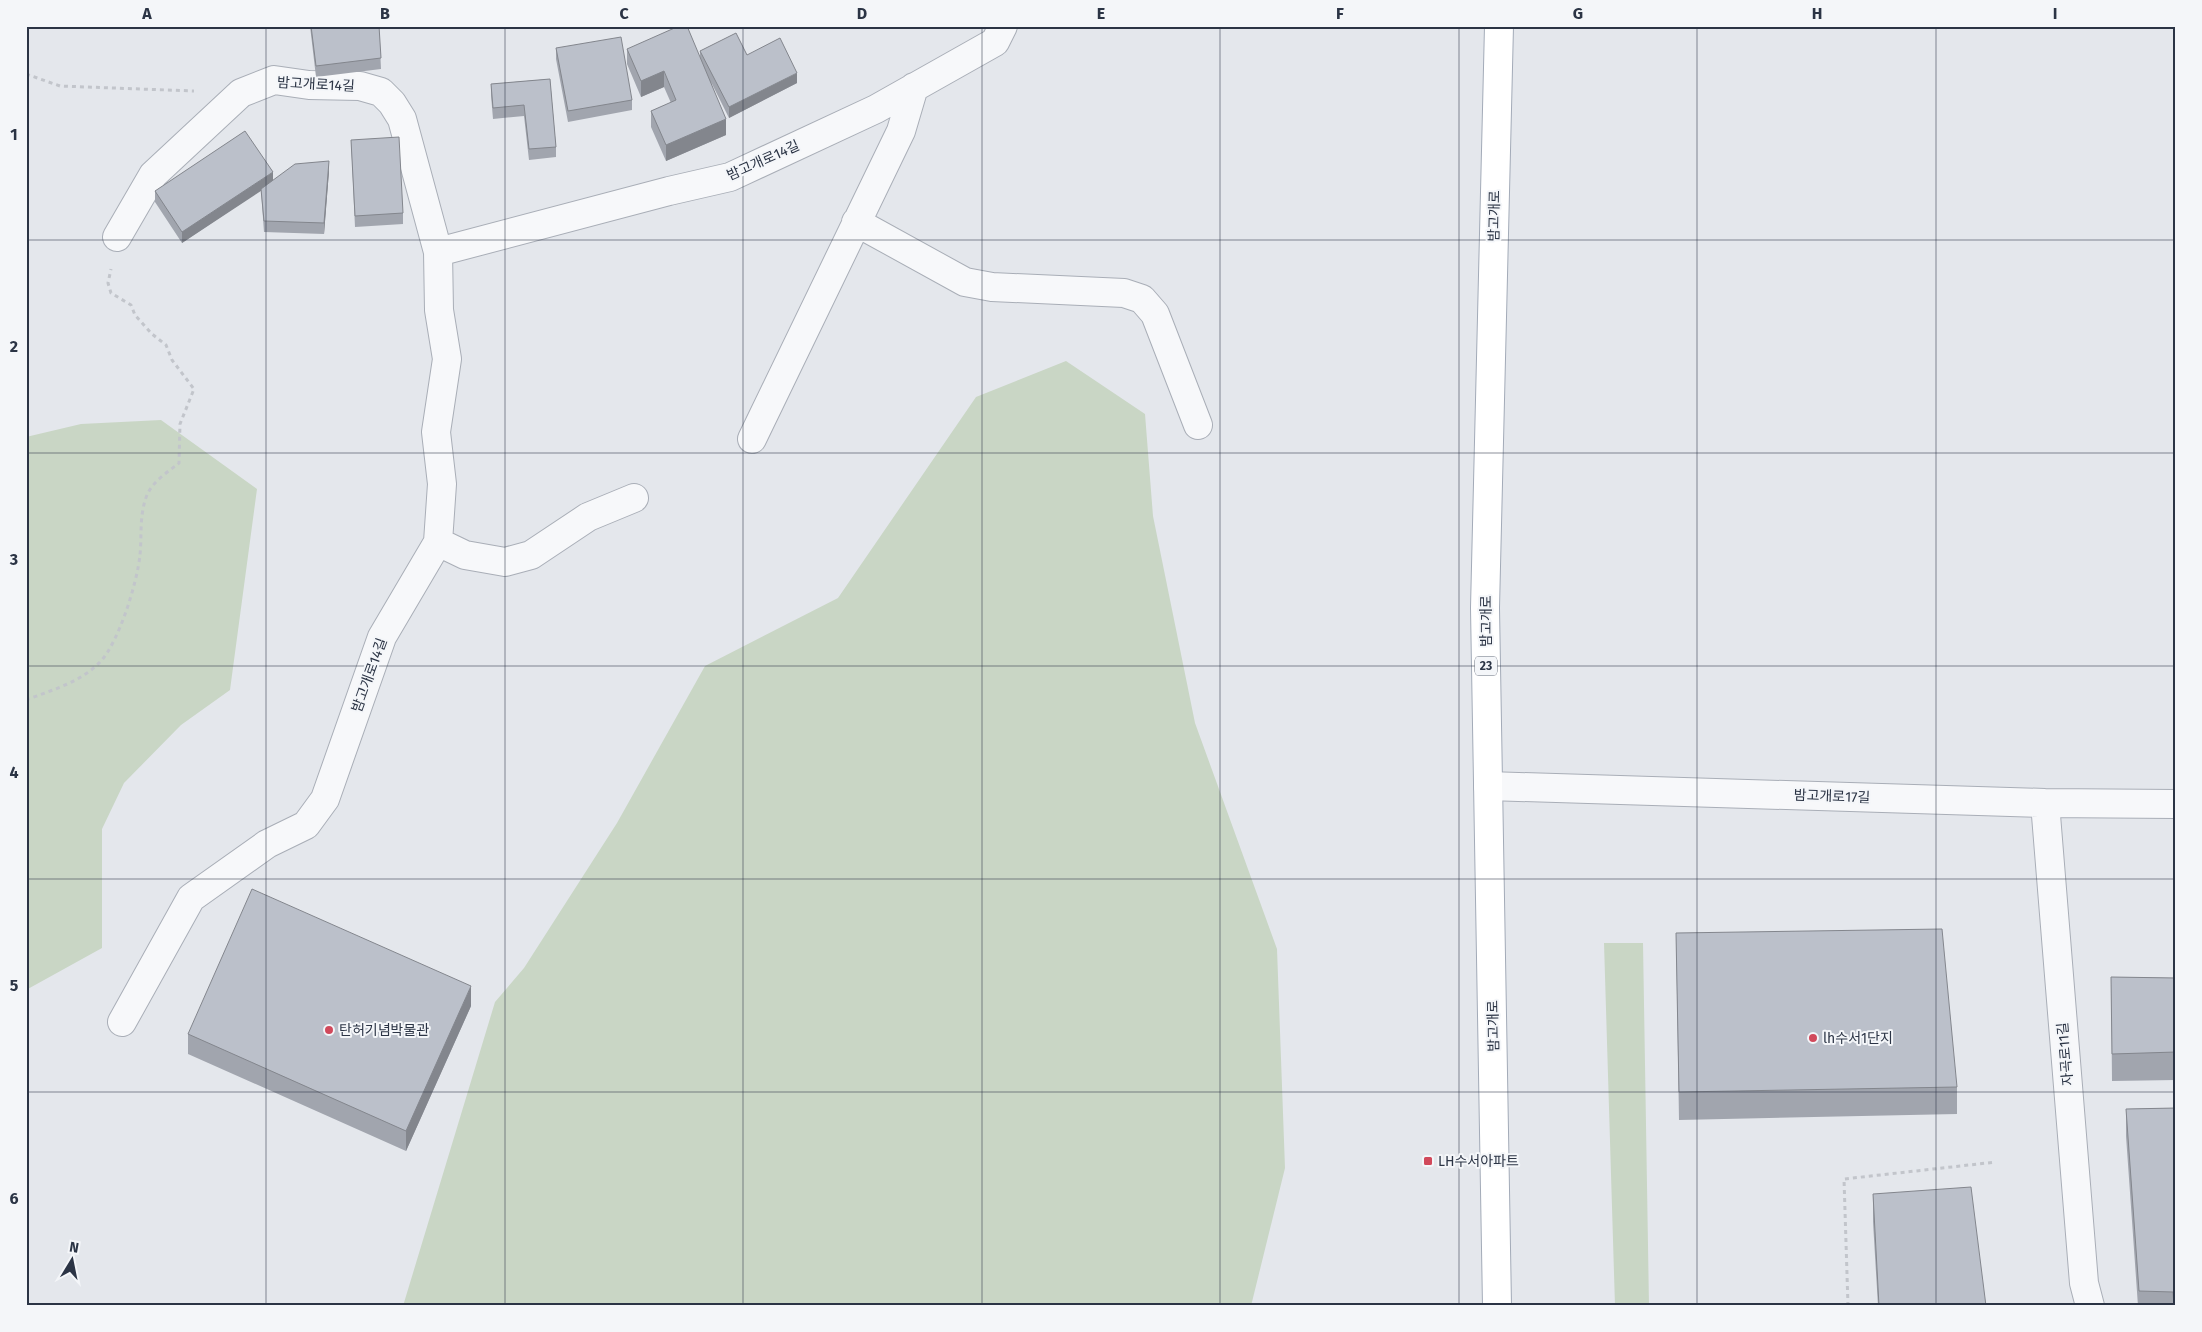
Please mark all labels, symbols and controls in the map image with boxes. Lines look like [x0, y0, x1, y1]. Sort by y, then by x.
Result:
text: A [141, 4, 152, 23]
text: B [380, 4, 390, 23]
text: C [619, 4, 629, 23]
text: D [857, 4, 867, 23]
text: E [1097, 4, 1105, 23]
text: F [1336, 4, 1344, 23]
text: G [1573, 4, 1583, 23]
text: H [1812, 4, 1822, 23]
text: I [2053, 4, 2057, 23]
street label: 밤고개로14길 [277, 74, 355, 95]
text: 1 [10, 125, 18, 144]
street label: 밤고개로14길 [724, 137, 802, 184]
street label: 밤고개로 [1486, 190, 1503, 242]
text: 2 [10, 337, 18, 356]
text: 3 [9, 550, 18, 569]
street label: 밤고개로 [1478, 595, 1495, 647]
street label: 밤고개로14길 [348, 636, 391, 715]
road number: 23 [1475, 656, 1497, 676]
text: 4 [9, 763, 19, 782]
street label: 밤고개로17길 [1793, 787, 1871, 806]
text: 5 [10, 976, 19, 995]
street label: 밤고개로 [1485, 1000, 1502, 1052]
place label: 탄허기념박물관 [339, 1022, 429, 1039]
street label: 자곡로11길 [2054, 1022, 2077, 1086]
marker: 탄허기념박물관 [323, 1024, 335, 1036]
place label: lh수서1단지 [1823, 1030, 1893, 1047]
marker: lh수서1단지 [1807, 1032, 1819, 1044]
place label: LH수서아파트 [1438, 1153, 1519, 1170]
marker: LH수서아파트 [1422, 1155, 1434, 1167]
text: 6 [9, 1189, 19, 1208]
north arrow [48, 1234, 98, 1284]
text: N [68, 1239, 80, 1257]

